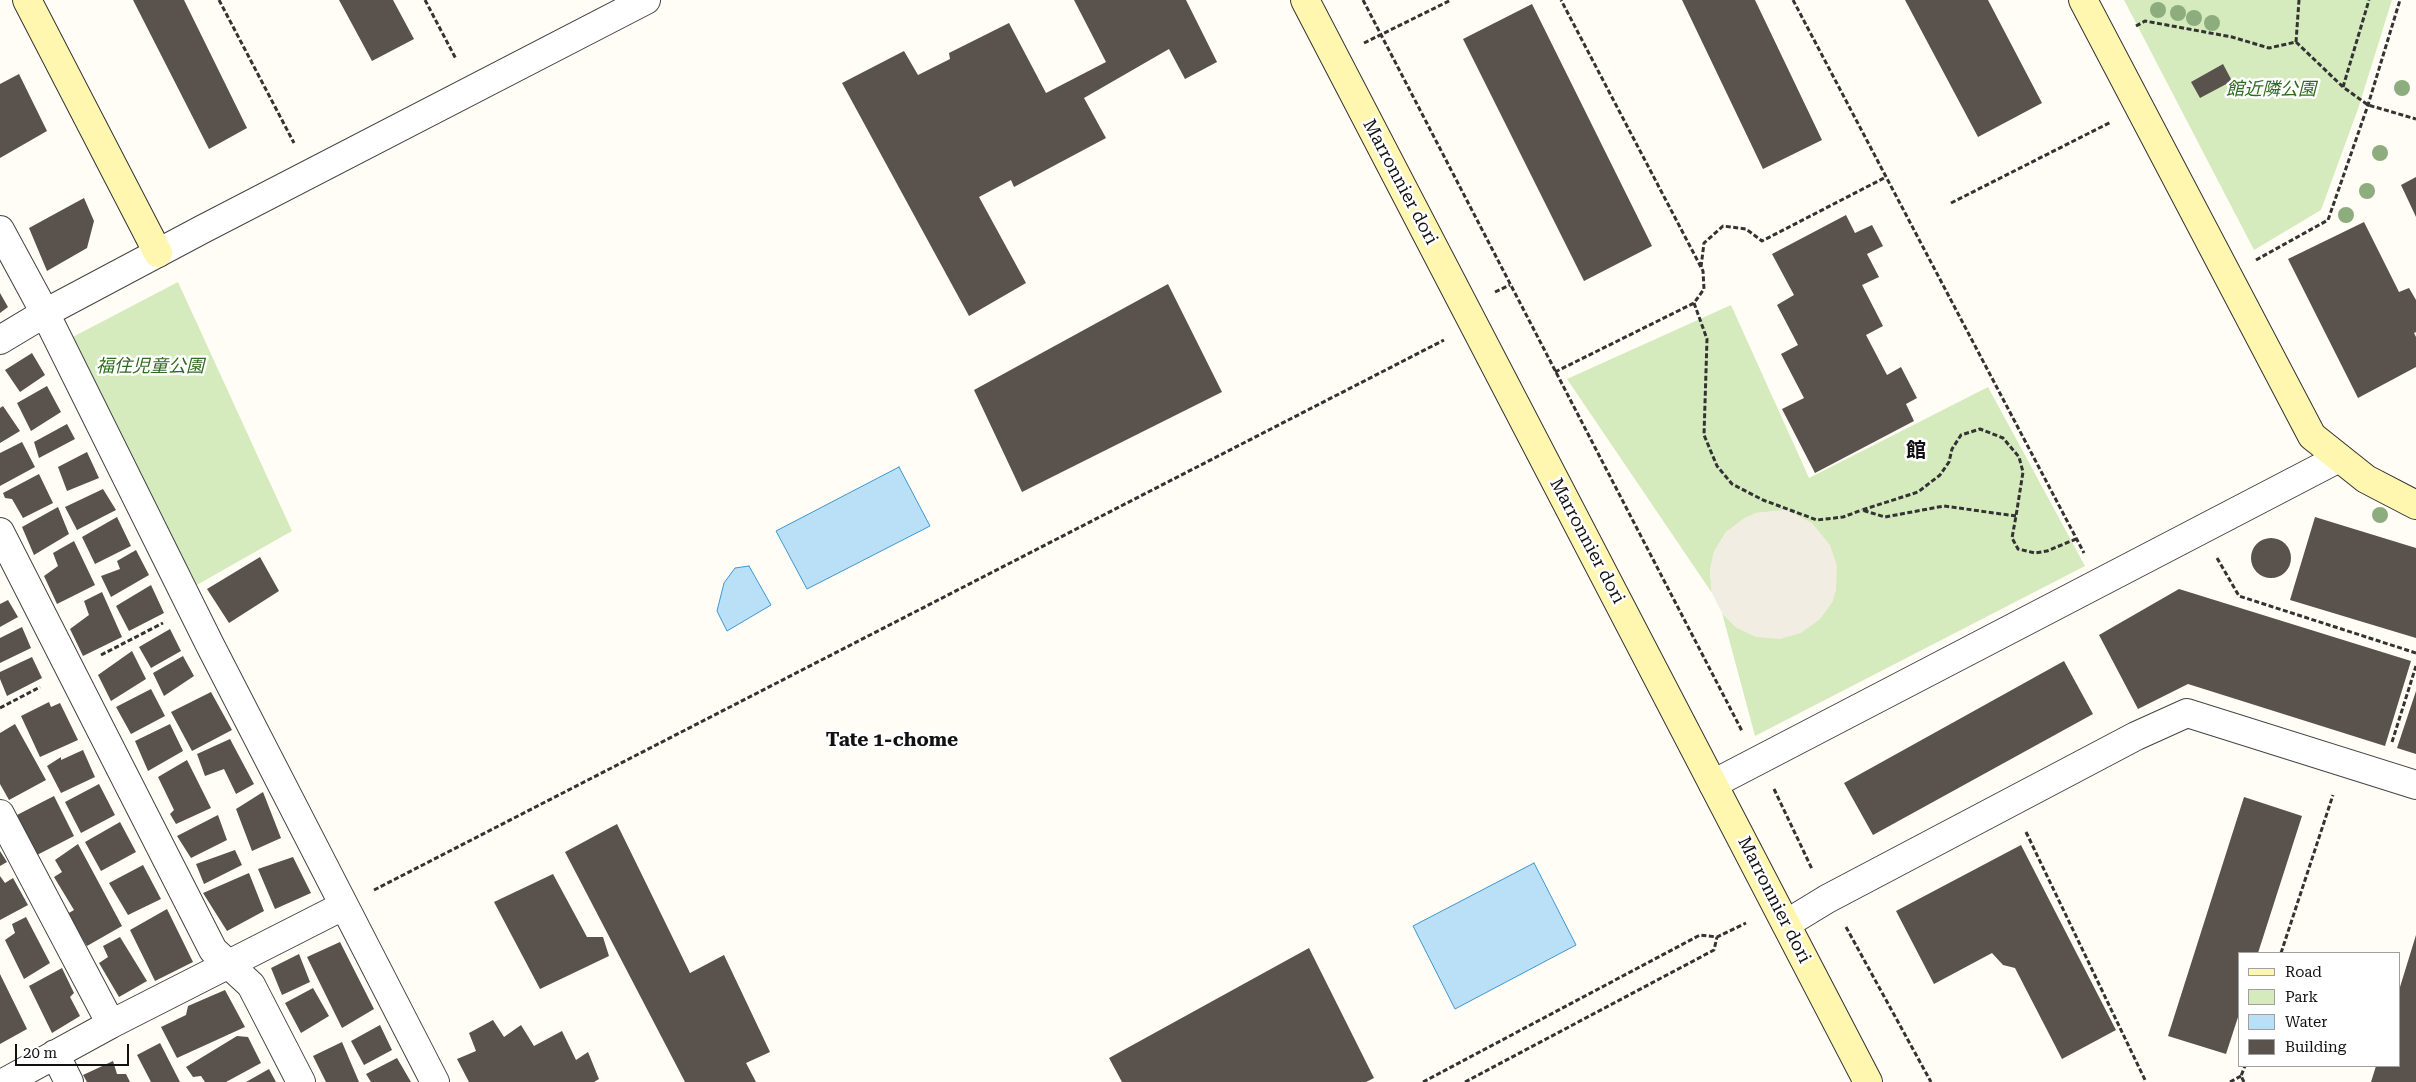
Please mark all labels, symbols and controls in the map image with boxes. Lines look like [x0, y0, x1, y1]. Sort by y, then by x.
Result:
park label: 館近隣公園 [2226, 79, 2316, 101]
street label: Marronnier dori [1358, 116, 1442, 248]
park label: 福住児童公園 [96, 356, 204, 378]
district label: 館 [1906, 439, 1926, 463]
street label: Marronnier dori [1545, 475, 1629, 607]
district label: Tate 1-chome [826, 729, 958, 751]
street label: Marronnier dori [1733, 833, 1815, 967]
legend [2238, 952, 2401, 1067]
text: Road [2285, 963, 2322, 981]
text: Park [2285, 988, 2318, 1006]
text: Water [2285, 1013, 2327, 1031]
scale bar [18, 1034, 131, 1066]
text: Building [2285, 1038, 2346, 1056]
text: 20 m [23, 1044, 57, 1062]

